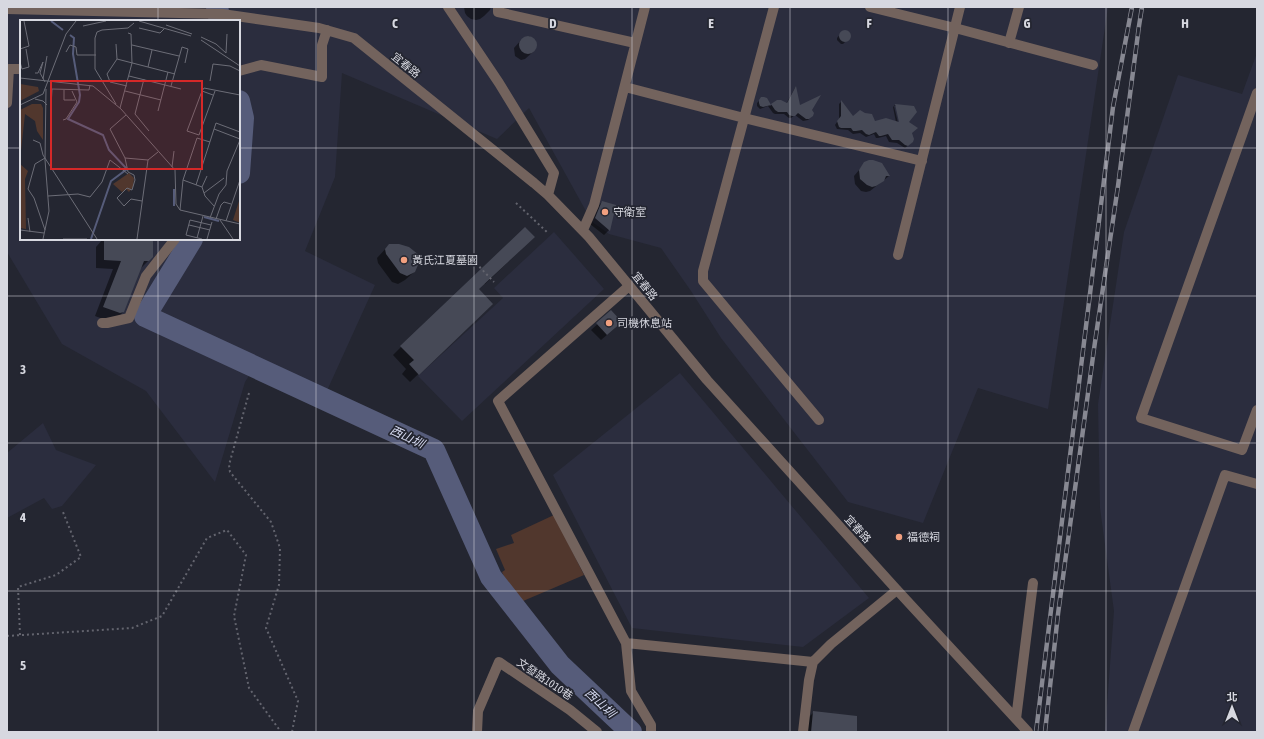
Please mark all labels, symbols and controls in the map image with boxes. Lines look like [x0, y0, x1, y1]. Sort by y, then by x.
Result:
text: C [392, 16, 398, 31]
text: D [549, 16, 557, 31]
text: E [708, 16, 714, 31]
text: F [866, 16, 872, 31]
text: G [1024, 16, 1031, 31]
text: H [1181, 16, 1189, 31]
inset map [20, 20, 240, 240]
street label: 宜春路 [389, 50, 423, 80]
place label: 守衛室 [613, 206, 646, 218]
marker: 守衛室 [600, 207, 610, 217]
place label: 黃氏江夏墓園 [412, 254, 478, 266]
marker: 黃氏江夏墓園 [399, 255, 409, 265]
street label: 宜春路 [630, 269, 660, 303]
place label: 司機休息站 [617, 317, 672, 329]
marker: 司機休息站 [604, 318, 614, 328]
text: 3 [20, 362, 26, 377]
water label: 西山圳 [388, 423, 428, 452]
text: 4 [19, 510, 26, 525]
street label: 宜春路 [843, 513, 873, 545]
place label: 福德祠 [907, 531, 940, 543]
marker: 福德祠 [894, 532, 904, 542]
street label: 文發路1010巷 [515, 656, 575, 702]
text: 5 [20, 658, 26, 673]
water label: 西山圳 [582, 686, 619, 722]
north arrow [1212, 687, 1252, 727]
text: 北 [1227, 691, 1238, 703]

